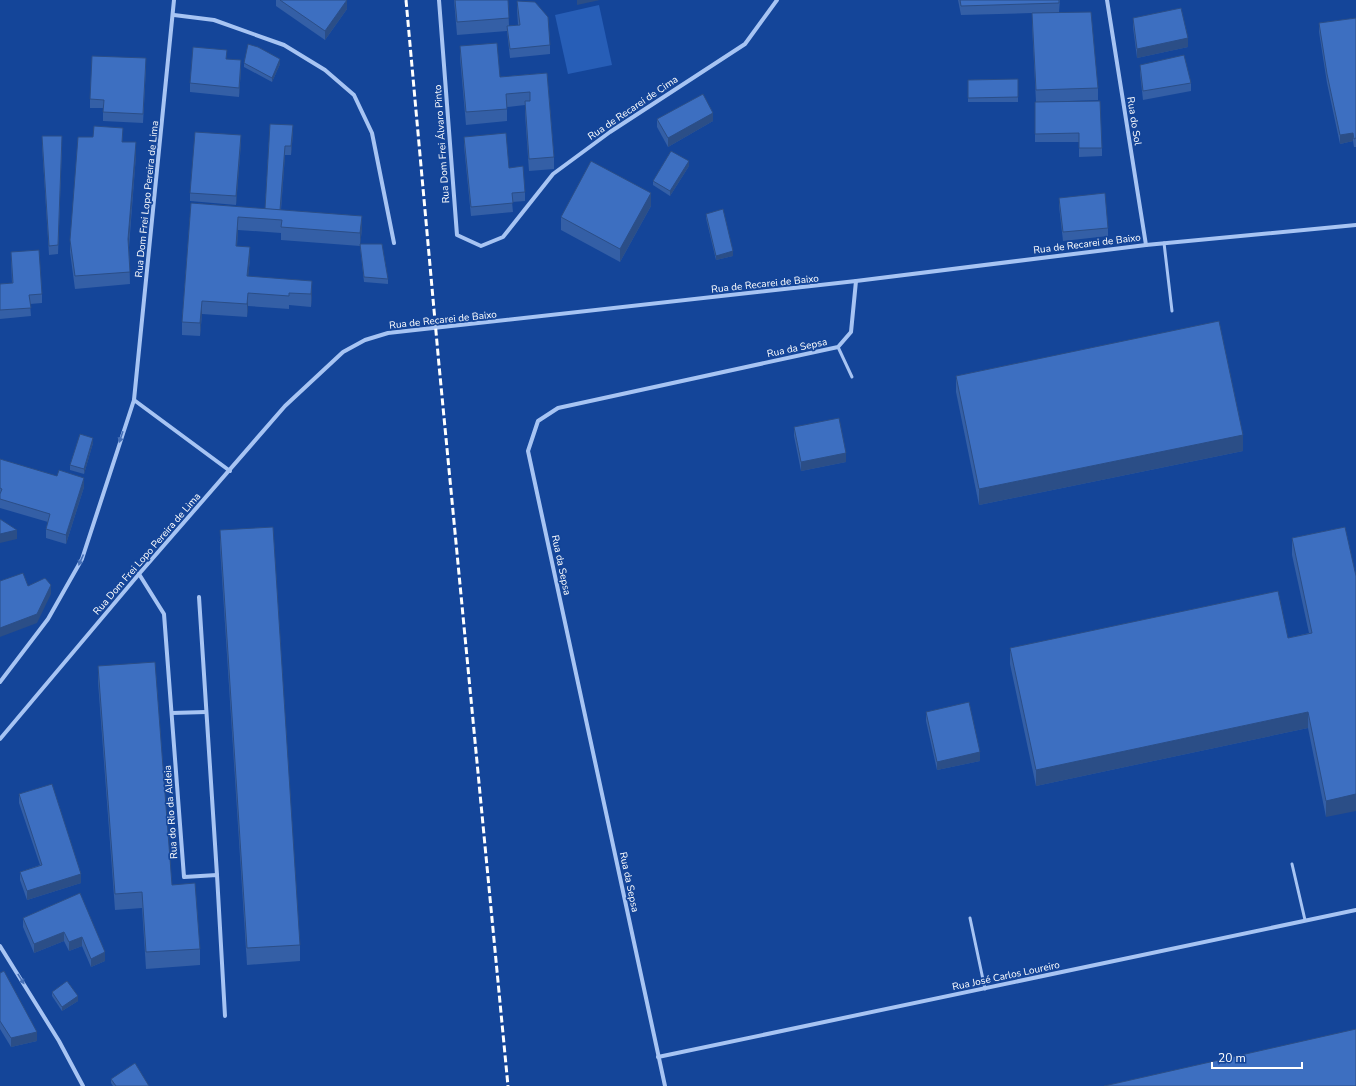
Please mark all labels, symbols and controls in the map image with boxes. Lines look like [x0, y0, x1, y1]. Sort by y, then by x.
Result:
street label: Rua de Recarei de Cima [585, 73, 681, 143]
street label: Rua Dom Frei Álvaro Pinto [431, 84, 453, 204]
street label: Rua do Sol [1123, 96, 1145, 146]
street label: Rua Dom Frei Lopo Pereira de Lima [132, 120, 162, 278]
street label: Rua de Recarei de Baixo [1032, 230, 1142, 258]
street label: Rua de Recarei de Baixo [710, 271, 820, 297]
street label: Rua de Recarei de Baixo [388, 307, 498, 333]
street label: Rua da Sepsa [766, 335, 828, 361]
one-way arrow [118, 431, 124, 443]
street label: Rua Dom Frei Lopo Pereira de Lima [90, 490, 204, 618]
street label: Rua da Sepsa [548, 534, 574, 596]
one-way arrow [78, 554, 84, 566]
street label: Rua do Rio da Aldeia [161, 765, 181, 859]
street label: Rua da Sepsa [616, 851, 642, 913]
street label: Rua José Carlos Loureiro [951, 958, 1062, 994]
one-way arrow [17, 973, 24, 985]
scale bar [1212, 1044, 1302, 1070]
text: 20 m [1218, 1050, 1246, 1066]

